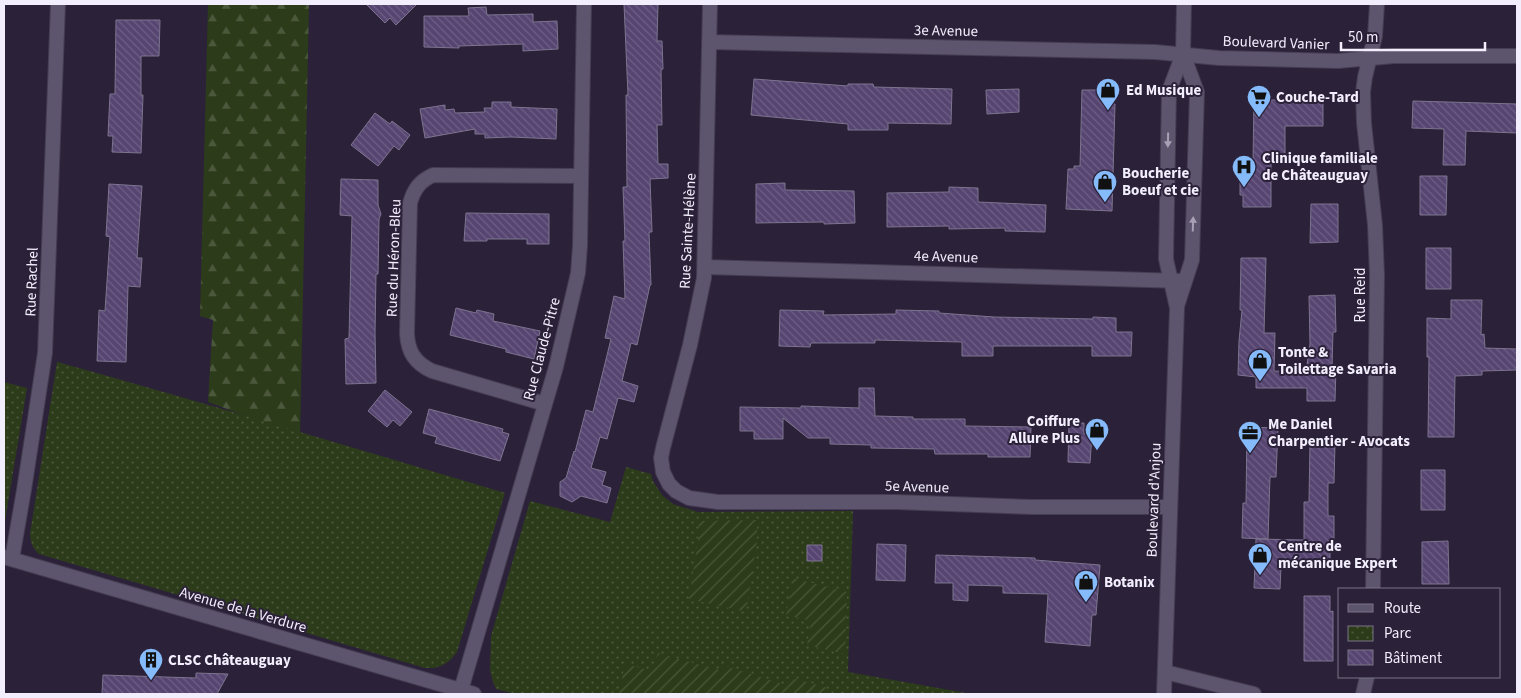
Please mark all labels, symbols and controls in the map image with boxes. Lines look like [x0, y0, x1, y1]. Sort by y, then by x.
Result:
street label: 3e Avenue [914, 20, 978, 42]
scale bar [1341, 20, 1485, 52]
text: 50 m [1348, 27, 1378, 48]
street label: Boulevard Vanier [1222, 31, 1330, 55]
shop icon: Ed Musique [1095, 77, 1121, 111]
place label: Ed Musique [1126, 80, 1202, 101]
supermarket icon: Couche-Tard [1246, 84, 1272, 118]
place label: Couche-Tard [1276, 87, 1359, 108]
one-way arrow [1164, 132, 1172, 148]
place label: Clinique familiale de Châteauguay [1262, 148, 1378, 186]
hospital icon: Clinique familiale de Châteauguay [1231, 154, 1257, 188]
place label: Boucherie Boeuf et cie [1122, 163, 1199, 201]
shop icon: Boucherie Boeuf et cie [1092, 169, 1118, 203]
street label: Rue Sainte-Hélène [674, 173, 702, 289]
street label: Rue du Héron-Bleu [381, 199, 407, 317]
one-way arrow [1189, 216, 1197, 232]
street label: 4e Avenue [914, 245, 978, 269]
street label: Rue Rachel [20, 247, 44, 317]
street label: Rue Reid [1350, 268, 1371, 322]
street label: Rue Claude-Pitre [518, 295, 566, 403]
place label: Tonte & Toilettage Savaria [1278, 342, 1397, 380]
shop icon: Tonte & Toilettage Savaria [1247, 348, 1273, 382]
place label: Coiffure Allure Plus [1008, 411, 1080, 449]
place label: Me Daniel Charpentier - Avocats [1268, 414, 1410, 452]
shop icon: Coiffure Allure Plus [1084, 417, 1110, 451]
office icon: Me Daniel Charpentier - Avocats [1237, 420, 1263, 454]
street label: Boulevard d'Anjou [1142, 442, 1166, 558]
street label: 5e Avenue [885, 475, 949, 499]
place label: Centre de mécanique Expert [1278, 536, 1398, 574]
shop icon: Centre de mécanique Expert [1247, 542, 1273, 576]
shop icon: Botanix [1073, 569, 1099, 603]
place label: Botanix [1104, 572, 1155, 593]
street label: Avenue de la Verdure [177, 582, 309, 638]
legend [1338, 588, 1501, 678]
text: Route [1384, 598, 1421, 619]
text: Parc [1384, 623, 1411, 644]
building icon: CLSC Châteauguay [138, 647, 164, 681]
text: Bâtiment [1384, 648, 1442, 669]
place label: CLSC Châteauguay [168, 650, 291, 671]

